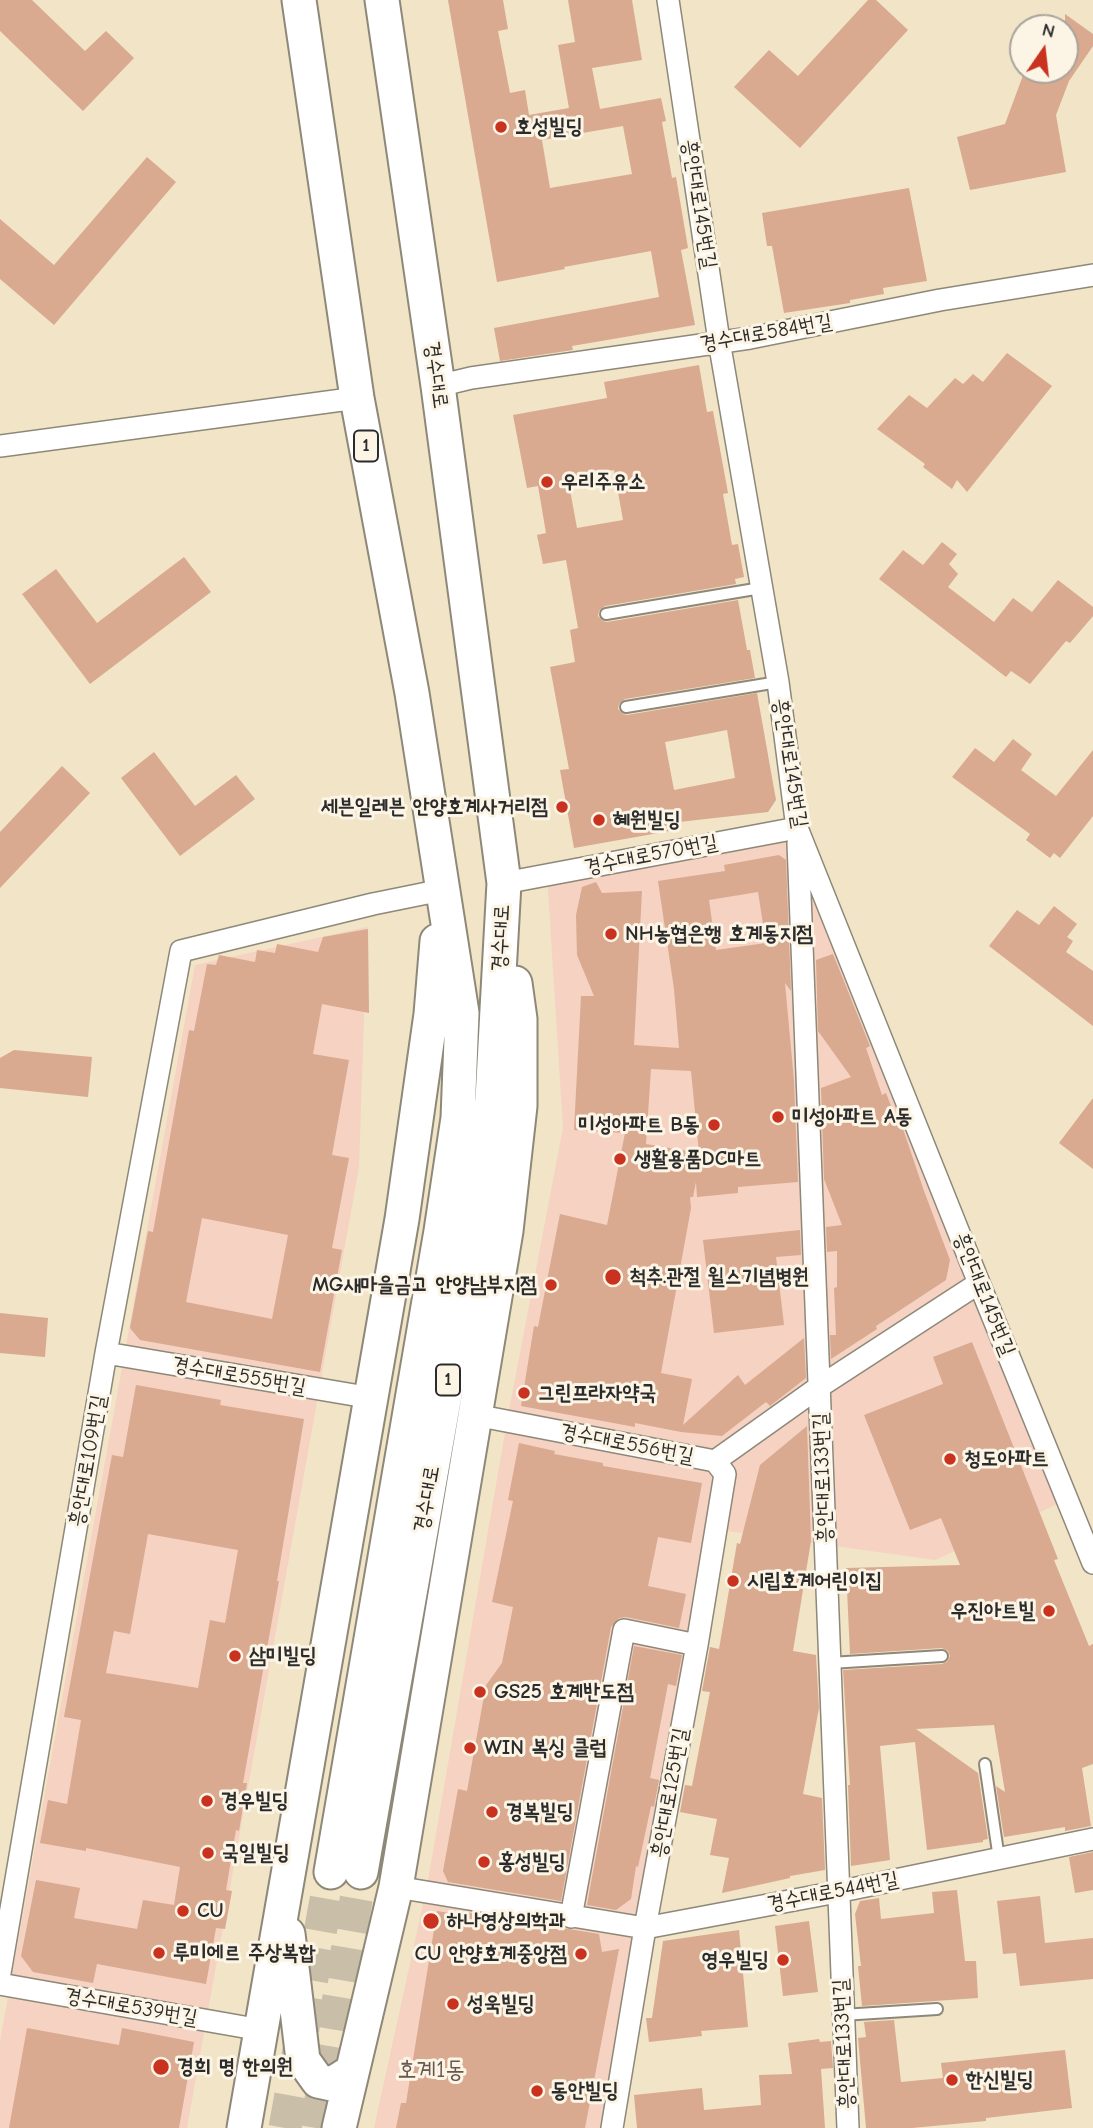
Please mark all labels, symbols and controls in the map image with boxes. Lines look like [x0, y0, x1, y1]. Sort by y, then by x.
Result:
north arrow [1009, 14, 1079, 84]
text: N [1040, 18, 1057, 43]
place label: 호성빌딩 [515, 114, 583, 140]
marker: 호성빌딩 [493, 119, 509, 135]
street label: 흥안대로145번길 [676, 137, 722, 271]
street label: 경수대로584번길 [698, 309, 834, 357]
street label: 경수대로 [419, 340, 453, 410]
road number: 1 [354, 430, 378, 462]
place label: 우리주유소 [561, 469, 645, 495]
marker: 우리주유소 [539, 474, 555, 490]
street label: 흥안대로145번길 [767, 696, 813, 830]
place label: 세븐일레븐 안양호계사거리점 [321, 794, 548, 820]
marker: 세븐일레븐 안양호계사거리점 [554, 799, 570, 815]
place label: 혜원빌딩 [613, 807, 681, 833]
marker: 혜원빌딩 [591, 812, 607, 828]
street label: 경수대로570번길 [582, 830, 720, 880]
street label: 경수대로 [487, 904, 515, 972]
place label: NH농협은행 호계동지점 [625, 921, 813, 947]
marker: NH농협은행 호계동지점 [603, 926, 619, 942]
place label: 미성아파트 A동 [792, 1104, 912, 1130]
marker: 미성아파트 A동 [770, 1109, 786, 1125]
place label: 미성아파트 B동 [578, 1112, 700, 1138]
marker: 미성아파트 B동 [706, 1117, 722, 1133]
place label: 생활용품DC마트 [634, 1146, 761, 1172]
marker: 생활용품DC마트 [612, 1151, 628, 1167]
street label: 흥안대로145번길 [948, 1228, 1020, 1360]
place label: 척추.관절 윌스기념병원 [629, 1264, 809, 1290]
marker: 척추.관절 윌스기념병원 [603, 1267, 623, 1287]
place label: MG새마을금고 안양남부지점 [312, 1272, 537, 1298]
marker: MG새마을금고 안양남부지점 [543, 1277, 559, 1293]
street label: 경수대로555번길 [170, 1352, 308, 1400]
road number: 1 [436, 1364, 460, 1396]
place label: 그린프라자약국 [538, 1380, 656, 1406]
marker: 그린프라자약국 [516, 1385, 532, 1401]
street label: 흥안대로109번길 [64, 1393, 112, 1529]
street label: 흥안대로133번길 [808, 1412, 838, 1544]
street label: 경수대로556번길 [558, 1419, 696, 1469]
place label: 청도아파트 [964, 1446, 1048, 1472]
marker: 청도아파트 [942, 1451, 958, 1467]
street label: 경수대로 [409, 1464, 445, 1534]
place label: 시립호계어린이집 [747, 1568, 882, 1594]
marker: 시립호계어린이집 [725, 1573, 741, 1589]
place label: 우진아트빌 [951, 1598, 1035, 1624]
marker: 우진아트빌 [1041, 1603, 1057, 1619]
place label: 삼미빌딩 [249, 1643, 317, 1669]
marker: 삼미빌딩 [227, 1648, 243, 1664]
place label: GS25 호계반도점 [494, 1679, 634, 1705]
marker: GS25 호계반도점 [472, 1684, 488, 1700]
street label: 흥안대로125번길 [646, 1726, 694, 1860]
place label: WIN 복싱 클럽 [484, 1735, 607, 1761]
marker: WIN 복싱 클럽 [462, 1740, 478, 1756]
place label: 경우빌딩 [221, 1788, 289, 1814]
marker: 경우빌딩 [199, 1793, 215, 1809]
place label: 경복빌딩 [506, 1799, 574, 1825]
marker: 경복빌딩 [484, 1804, 500, 1820]
place label: 국일빌딩 [222, 1840, 290, 1866]
marker: 국일빌딩 [200, 1845, 216, 1861]
place label: 홍성빌딩 [498, 1849, 566, 1875]
marker: 홍성빌딩 [476, 1854, 492, 1870]
street label: 경수대로544번길 [765, 1867, 901, 1917]
place label: CU [197, 1898, 224, 1924]
marker: CU [175, 1903, 191, 1919]
place label: 하나영상의학과 [447, 1908, 565, 1934]
marker: 하나영상의학과 [421, 1911, 441, 1931]
place label: 루미에르 주상복합 [173, 1940, 316, 1966]
place label: CU 안양호계중앙점 [415, 1941, 567, 1967]
marker: 루미에르 주상복합 [151, 1945, 167, 1961]
marker: CU 안양호계중앙점 [573, 1946, 589, 1962]
place label: 영우빌딩 [701, 1947, 769, 1973]
marker: 영우빌딩 [775, 1952, 791, 1968]
street label: 흥안대로133번길 [828, 1978, 860, 2110]
street label: 경수대로539번길 [63, 1983, 199, 2031]
place label: 성욱빌딩 [467, 1991, 535, 2017]
marker: 성욱빌딩 [445, 1996, 461, 2012]
place label: 경희 명 한의원 [177, 2054, 293, 2080]
district label: 호계1동 [397, 2056, 465, 2084]
marker: 경희 명 한의원 [151, 2057, 171, 2077]
place label: 한신빌딩 [966, 2067, 1034, 2093]
marker: 한신빌딩 [944, 2072, 960, 2088]
place label: 동안빌딩 [551, 2078, 619, 2104]
marker: 동안빌딩 [529, 2083, 545, 2099]

